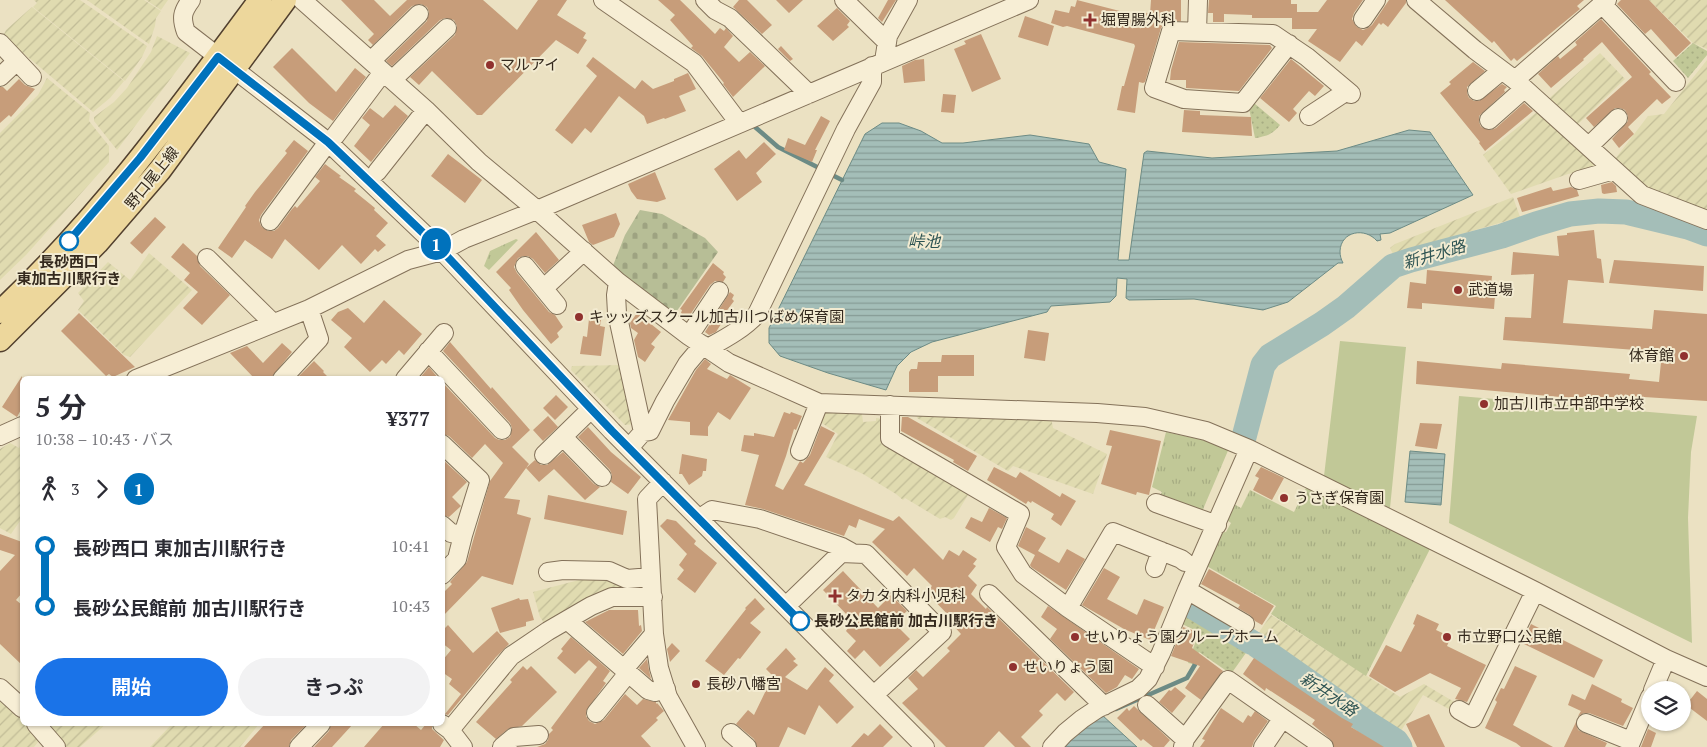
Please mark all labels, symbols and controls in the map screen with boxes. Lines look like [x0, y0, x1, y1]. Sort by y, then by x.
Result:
place label: 堀胃腸外科 [1101, 9, 1176, 29]
marker: 堀胃腸外科 [1083, 13, 1097, 27]
place label: マルアイ [500, 54, 559, 74]
marker: マルアイ [484, 59, 496, 71]
street label: 野口尾上線 [120, 142, 183, 213]
line badge: 1 [420, 228, 452, 260]
water label: 峠池 [908, 230, 942, 252]
marker: 長砂西口 東加古川駅行き [59, 231, 79, 251]
text: 1 [431, 232, 441, 256]
water label: 新井水路 [1400, 234, 1470, 273]
place label: 長砂西口 東加古川駅行き [16, 251, 122, 288]
place label: 武道場 [1468, 279, 1513, 299]
marker: 武道場 [1452, 284, 1464, 296]
place label: キッッズスクール加古川つばめ保育園 [589, 306, 844, 326]
marker: キッッズスクール加古川つばめ保育園 [573, 311, 585, 323]
place label: 体育館 [1629, 345, 1674, 365]
marker: 体育館 [1678, 350, 1690, 362]
text: 5 分 [35, 388, 86, 425]
place label: 加古川市立中部中学校 [1494, 393, 1644, 413]
marker: 加古川市立中部中学校 [1478, 398, 1490, 410]
text: ¥377 [387, 406, 430, 431]
text: 10:38 – 10:43 · バス [35, 428, 174, 450]
icon: walk [35, 475, 63, 503]
icon: forward [88, 475, 116, 503]
text: 1 [134, 477, 144, 501]
text: 3 [71, 478, 80, 500]
place label: うさぎ保育園 [1294, 487, 1384, 507]
marker: うさぎ保育園 [1278, 492, 1290, 504]
text: 長砂西口 東加古川駅行き [73, 535, 287, 560]
text: 10:41 [391, 535, 430, 557]
place label: タカタ内科小児科 [846, 585, 966, 605]
marker: タカタ内科小児科 [828, 589, 842, 603]
text: 長砂公民館前 加古川駅行き [73, 595, 306, 620]
text: 10:43 [391, 595, 430, 617]
place label: 長砂公民館前 加古川駅行き [814, 610, 998, 630]
marker: 長砂公民館前 加古川駅行き [790, 611, 810, 631]
place label: せいりょう園グループホーム [1085, 626, 1279, 646]
place label: 市立野口公民館 [1457, 626, 1562, 646]
marker: せいりょう園グループホーム [1069, 631, 1081, 643]
marker: 市立野口公民館 [1441, 631, 1453, 643]
place label: せいりょう園 [1023, 656, 1113, 676]
button: 開始 [35, 658, 228, 716]
button: きっぷ [238, 658, 430, 716]
marker: せいりょう園 [1007, 661, 1019, 673]
water label: 新井水路 [1296, 667, 1363, 722]
place label: 長砂八幡宮 [706, 673, 781, 693]
marker: 長砂八幡宮 [690, 678, 702, 690]
map controls [1641, 681, 1691, 731]
button: layers [1641, 681, 1691, 731]

